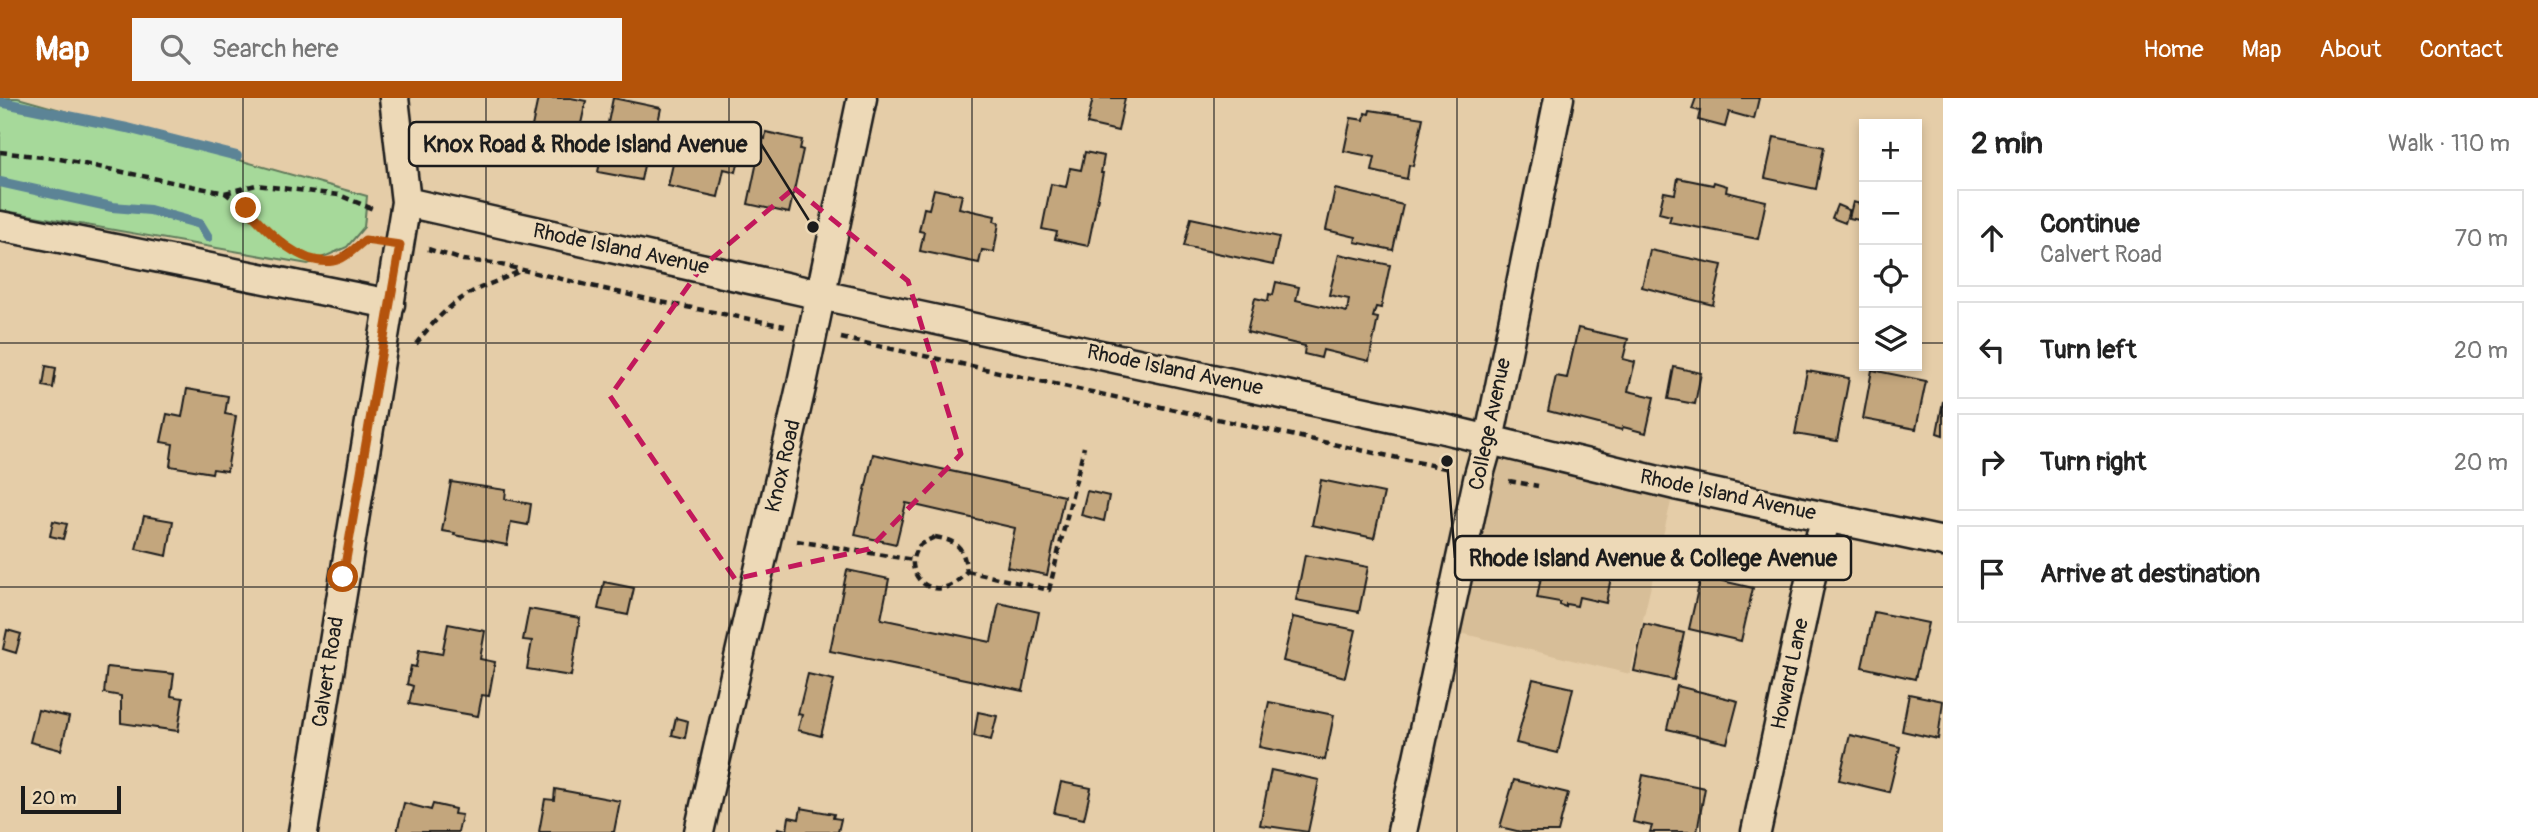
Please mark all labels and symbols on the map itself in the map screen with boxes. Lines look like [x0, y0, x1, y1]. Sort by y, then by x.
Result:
callout: Knox Road & Rhode Island Avenue [409, 122, 761, 166]
text: Knox Road & Rhode Island Avenue [423, 130, 748, 159]
route end [230, 192, 261, 223]
street label: Rhode Island Avenue [530, 217, 712, 281]
street label: Rhode Island Avenue [1084, 338, 1266, 402]
street label: College Avenue [1463, 355, 1517, 493]
street label: Knox Road [759, 417, 807, 515]
street label: Rhode Island Avenue [1637, 463, 1819, 527]
callout: Rhode Island Avenue & College Avenue [1455, 536, 1851, 580]
text: Rhode Island Avenue & College Avenue [1469, 544, 1838, 573]
route start [327, 561, 358, 592]
street label: Calvert Road [306, 615, 350, 729]
street label: Howard Lane [1765, 615, 1815, 732]
scale bar [21, 783, 121, 815]

